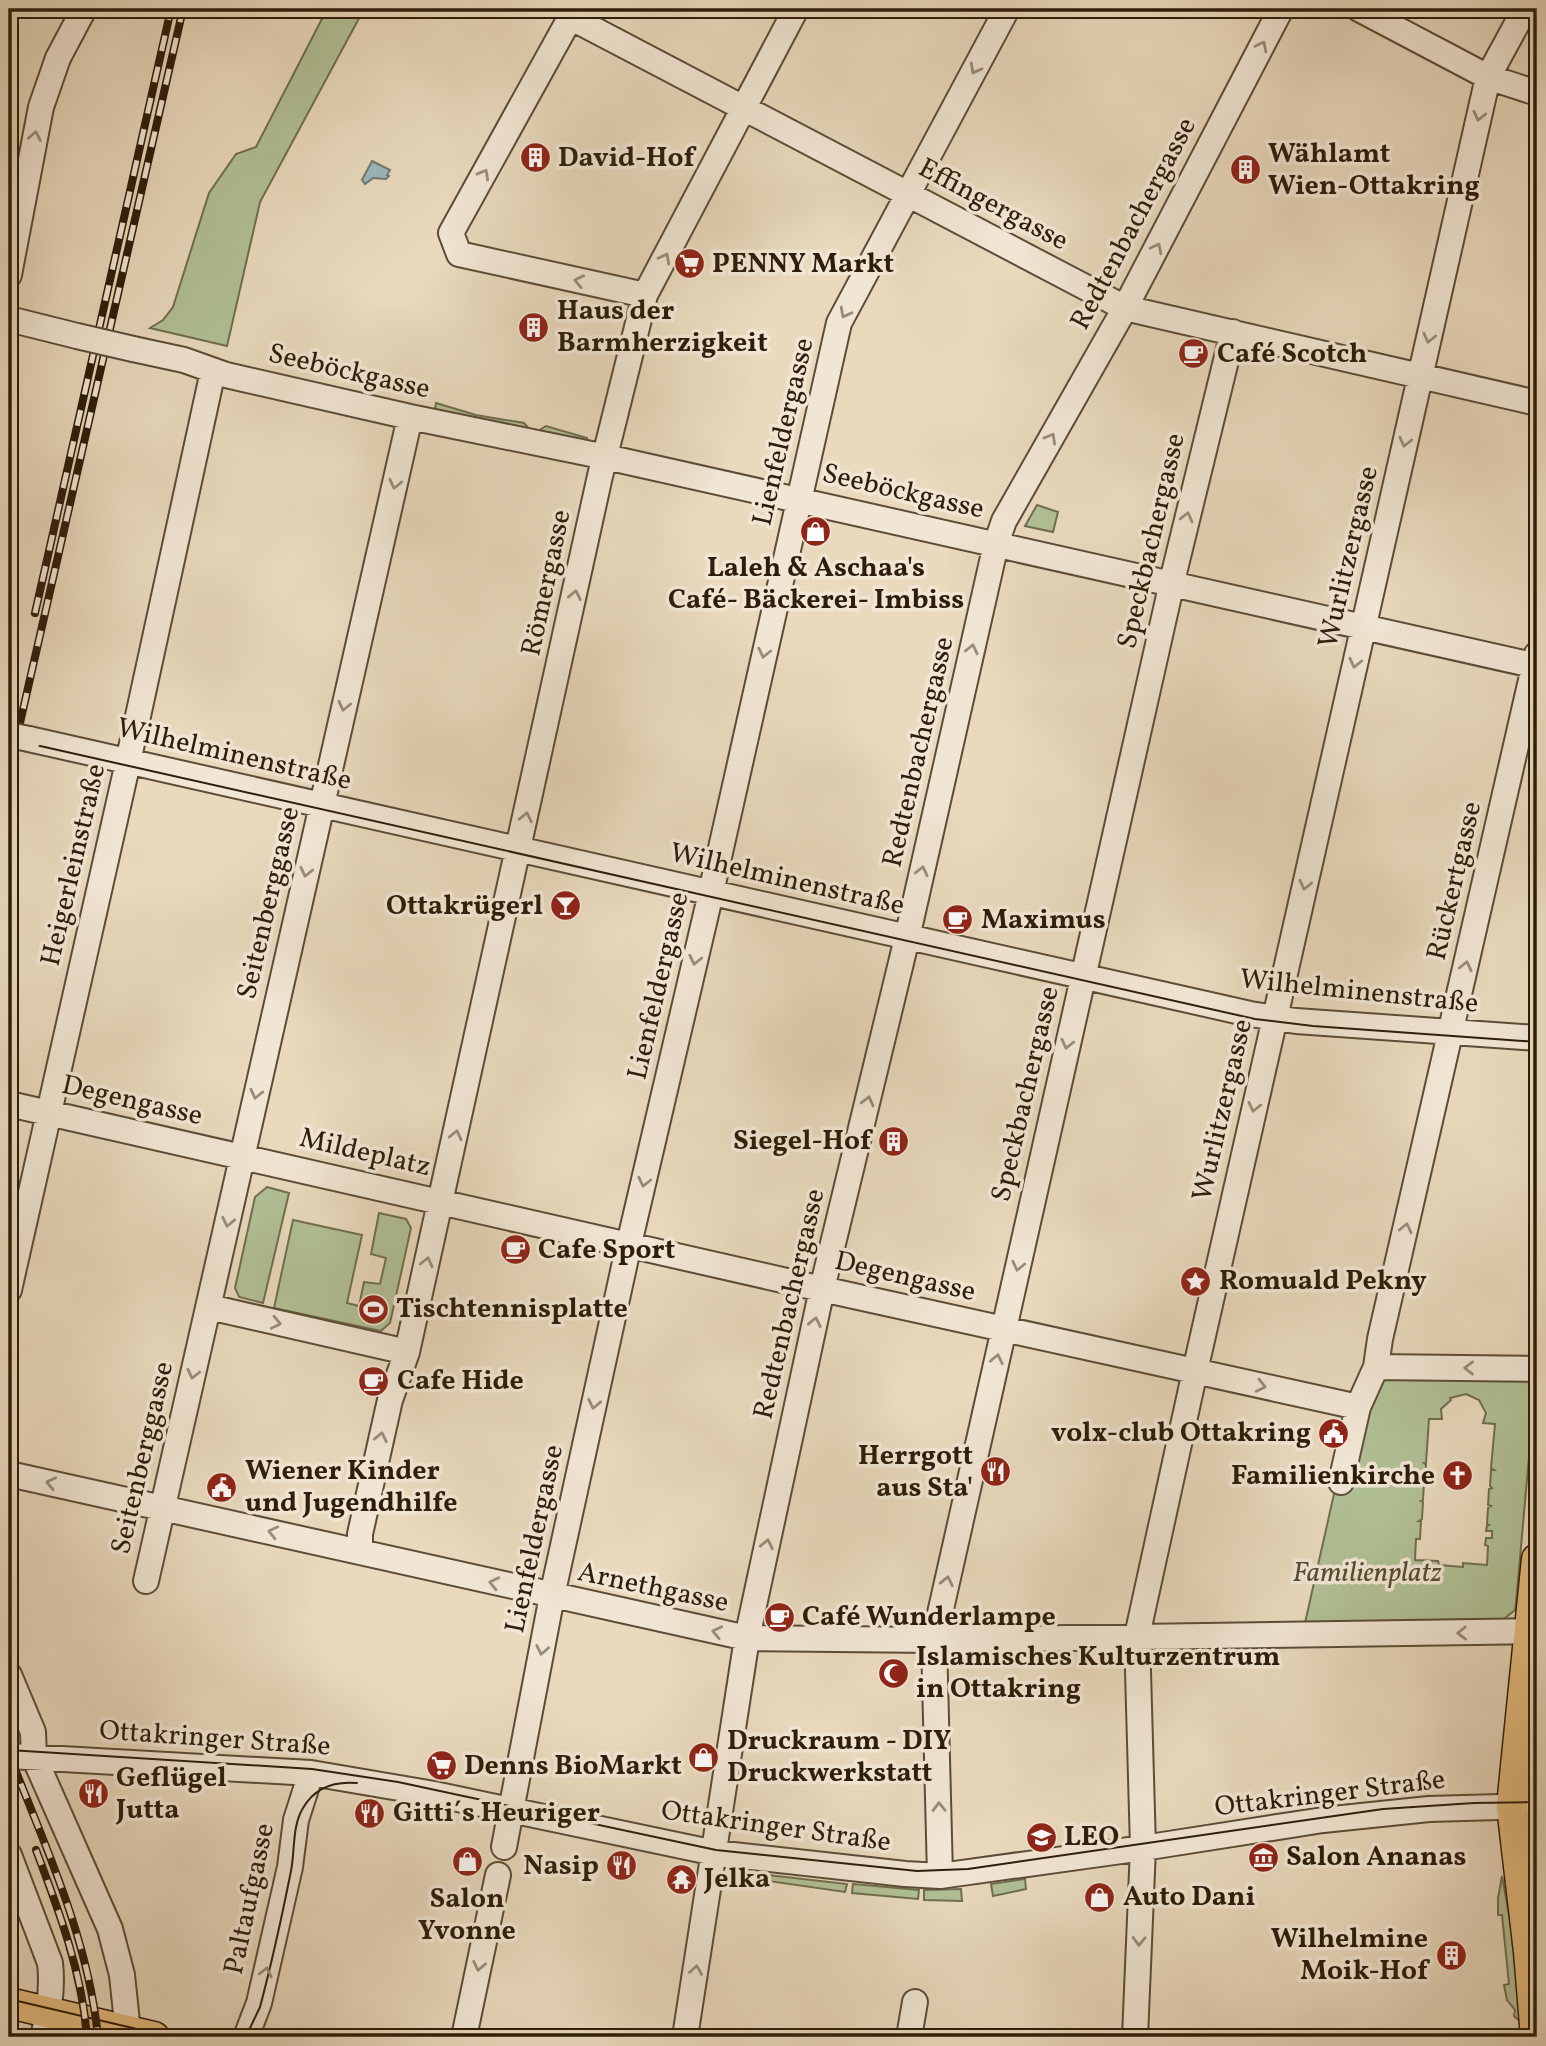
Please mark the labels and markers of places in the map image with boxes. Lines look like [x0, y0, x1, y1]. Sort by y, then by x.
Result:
place label: Wählamt Wien-Ottakring [1268, 135, 1480, 206]
place label: David-Hof [558, 139, 696, 178]
building icon: David-Hof [518, 141, 552, 175]
building icon: Wählamt Wien-Ottakring [1228, 153, 1262, 187]
place label: PENNY Markt [712, 245, 894, 284]
supermarket icon: PENNY Markt [672, 247, 706, 281]
place label: Haus der Barmherzigkeit [557, 292, 768, 363]
building icon: Haus der Barmherzigkeit [517, 310, 551, 344]
place label: Café Scotch [1217, 335, 1367, 374]
cafe icon: Café Scotch [1177, 337, 1211, 371]
shop icon: Laleh & Aschaa's Café- Bäckerei- Imbiss [799, 514, 833, 548]
place label: Laleh & Aschaa's Café- Bäckerei- Imbiss [668, 549, 964, 620]
place label: Ottakrügerl [386, 887, 543, 926]
bar icon: Ottakrügerl [549, 889, 583, 923]
place label: Maximus [981, 901, 1106, 940]
cafe icon: Maximus [941, 903, 975, 937]
place label: Siegel-Hof [733, 1122, 873, 1161]
building icon: Siegel-Hof [877, 1124, 911, 1158]
place label: Cafe Sport [538, 1231, 675, 1270]
cafe icon: Cafe Sport [498, 1233, 532, 1267]
place label: Romuald Pekny [1219, 1262, 1427, 1301]
place icon: Romuald Pekny [1179, 1264, 1213, 1298]
place label: Tischtennisplatte [396, 1290, 628, 1329]
sports icon: Tischtennisplatte [356, 1292, 390, 1326]
place label: Cafe Hide [397, 1362, 524, 1401]
cafe icon: Cafe Hide [357, 1364, 391, 1398]
place label: volx-club Ottakring [1051, 1414, 1311, 1453]
public building icon: volx-club Ottakring [1317, 1416, 1351, 1450]
place label: Herrgott aus Sta' [858, 1437, 973, 1508]
place label: Wiener Kinder und Jugendhilfe [245, 1452, 458, 1523]
restaurant icon: Herrgott aus Sta' [979, 1455, 1013, 1489]
place label: Familienkirche [1231, 1457, 1435, 1496]
church icon: Familienkirche [1441, 1459, 1475, 1493]
public building icon: Wiener Kinder und Jugendhilfe [205, 1470, 239, 1504]
place label: Café Wunderlampe [802, 1598, 1056, 1637]
cafe icon: Café Wunderlampe [762, 1600, 796, 1634]
place label: Islamisches Kulturzentrum in Ottakring [916, 1638, 1280, 1709]
mosque icon: Islamisches Kulturzentrum in Ottakring [876, 1656, 910, 1690]
place label: Druckraum - DIY Druckwerkstatt [727, 1722, 951, 1793]
shop icon: Druckraum - DIY Druckwerkstatt [687, 1740, 721, 1774]
place label: Denns BioMarkt [464, 1747, 682, 1786]
supermarket icon: Denns BioMarkt [424, 1749, 458, 1783]
place label: Geflügel Jutta [115, 1759, 227, 1830]
restaurant icon: Geflügel Jutta [76, 1777, 110, 1811]
place label: Gitti´s Heuriger [393, 1794, 600, 1833]
restaurant icon: Gitti´s Heuriger [353, 1796, 387, 1830]
place label: LEO [1064, 1818, 1119, 1857]
school or university icon: LEO [1024, 1820, 1058, 1854]
place label: Salon Ananas [1286, 1838, 1467, 1877]
museum icon: Salon Ananas [1246, 1840, 1280, 1874]
shop icon: Salon Yvonne [450, 1845, 484, 1879]
place label: Nasip [523, 1847, 599, 1886]
restaurant icon: Nasip [605, 1849, 639, 1883]
place label: Jelka [703, 1860, 770, 1899]
temple icon: Jelka [664, 1862, 698, 1896]
place label: Auto Dani [1123, 1878, 1255, 1917]
place label: Salon Yvonne [418, 1880, 516, 1951]
shop icon: Auto Dani [1083, 1880, 1117, 1914]
place label: Wilhelmine Moik-Hof [1271, 1920, 1430, 1991]
building icon: Wilhelmine Moik-Hof [1434, 1938, 1468, 1972]

